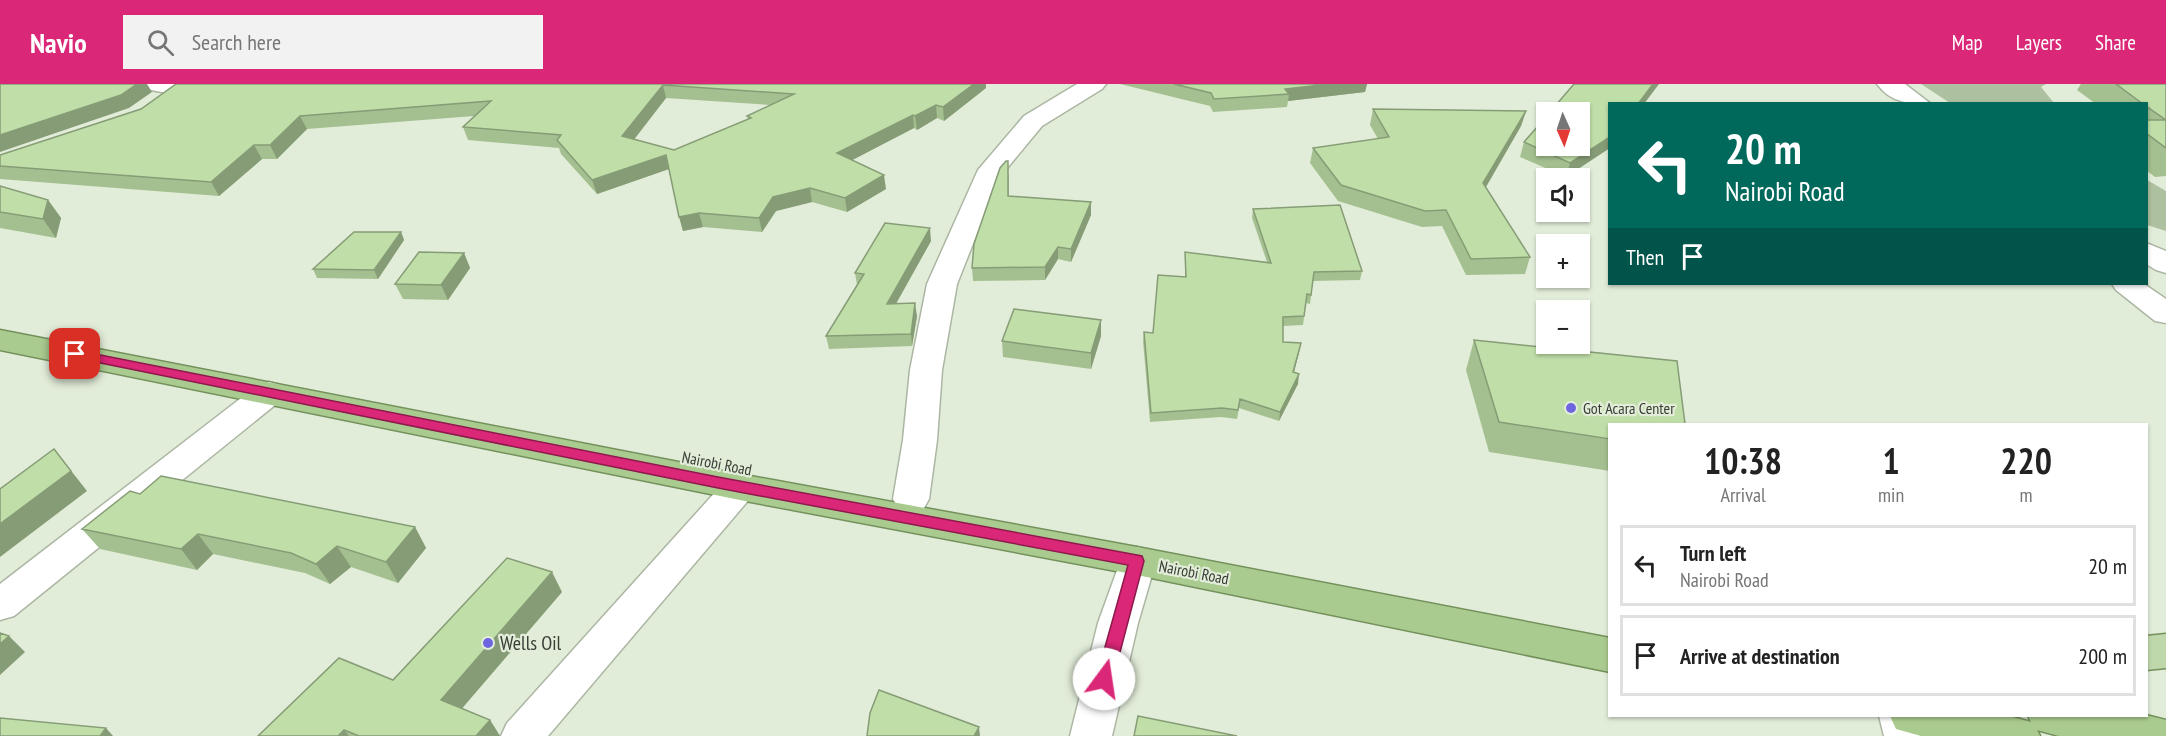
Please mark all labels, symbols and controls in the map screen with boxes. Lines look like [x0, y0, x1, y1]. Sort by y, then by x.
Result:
search box [123, 15, 543, 69]
text: Navio [30, 24, 87, 61]
icon: search [144, 26, 177, 59]
text: Search here [192, 28, 281, 56]
text: Map [1952, 29, 1983, 56]
text: Layers [2016, 29, 2062, 56]
text: Share [2095, 29, 2136, 56]
north arrow [1536, 102, 1590, 156]
map controls [1536, 102, 1590, 354]
text: 20 m [1725, 121, 1802, 176]
icon: left [1626, 126, 1704, 204]
button: sound [1536, 168, 1590, 222]
text: Nairobi Road [1725, 174, 1845, 208]
button: + [1536, 234, 1590, 288]
icon: arrive [1676, 240, 1709, 273]
text: Then [1626, 243, 1664, 271]
button: − [1536, 300, 1590, 354]
pin [49, 328, 100, 379]
icon: arrive [58, 337, 91, 370]
place label: Got Acara Center [1583, 398, 1675, 418]
marker: Got Acara Center [1564, 401, 1578, 415]
text: 10:38 [1704, 437, 1782, 484]
text: 1 [1882, 437, 1900, 484]
text: 220 [2000, 437, 2052, 484]
street label: Nairobi Road [680, 446, 754, 480]
text: Arrival [1720, 482, 1766, 508]
text: min [1878, 482, 1904, 508]
text: m [2020, 482, 2033, 508]
text: Turn left [1680, 539, 1746, 567]
icon: left [1629, 549, 1662, 582]
text: 20 m [2088, 552, 2127, 580]
street label: Nairobi Road [1157, 555, 1231, 589]
text: Nairobi Road [1680, 567, 1769, 593]
place label: Wells Oil [500, 630, 562, 656]
marker: Wells Oil [481, 636, 495, 650]
icon: arrive [1629, 639, 1662, 672]
text: Arrive at destination [1680, 642, 1840, 670]
text: 200 m [2078, 642, 2127, 670]
position arrow [1072, 647, 1136, 711]

